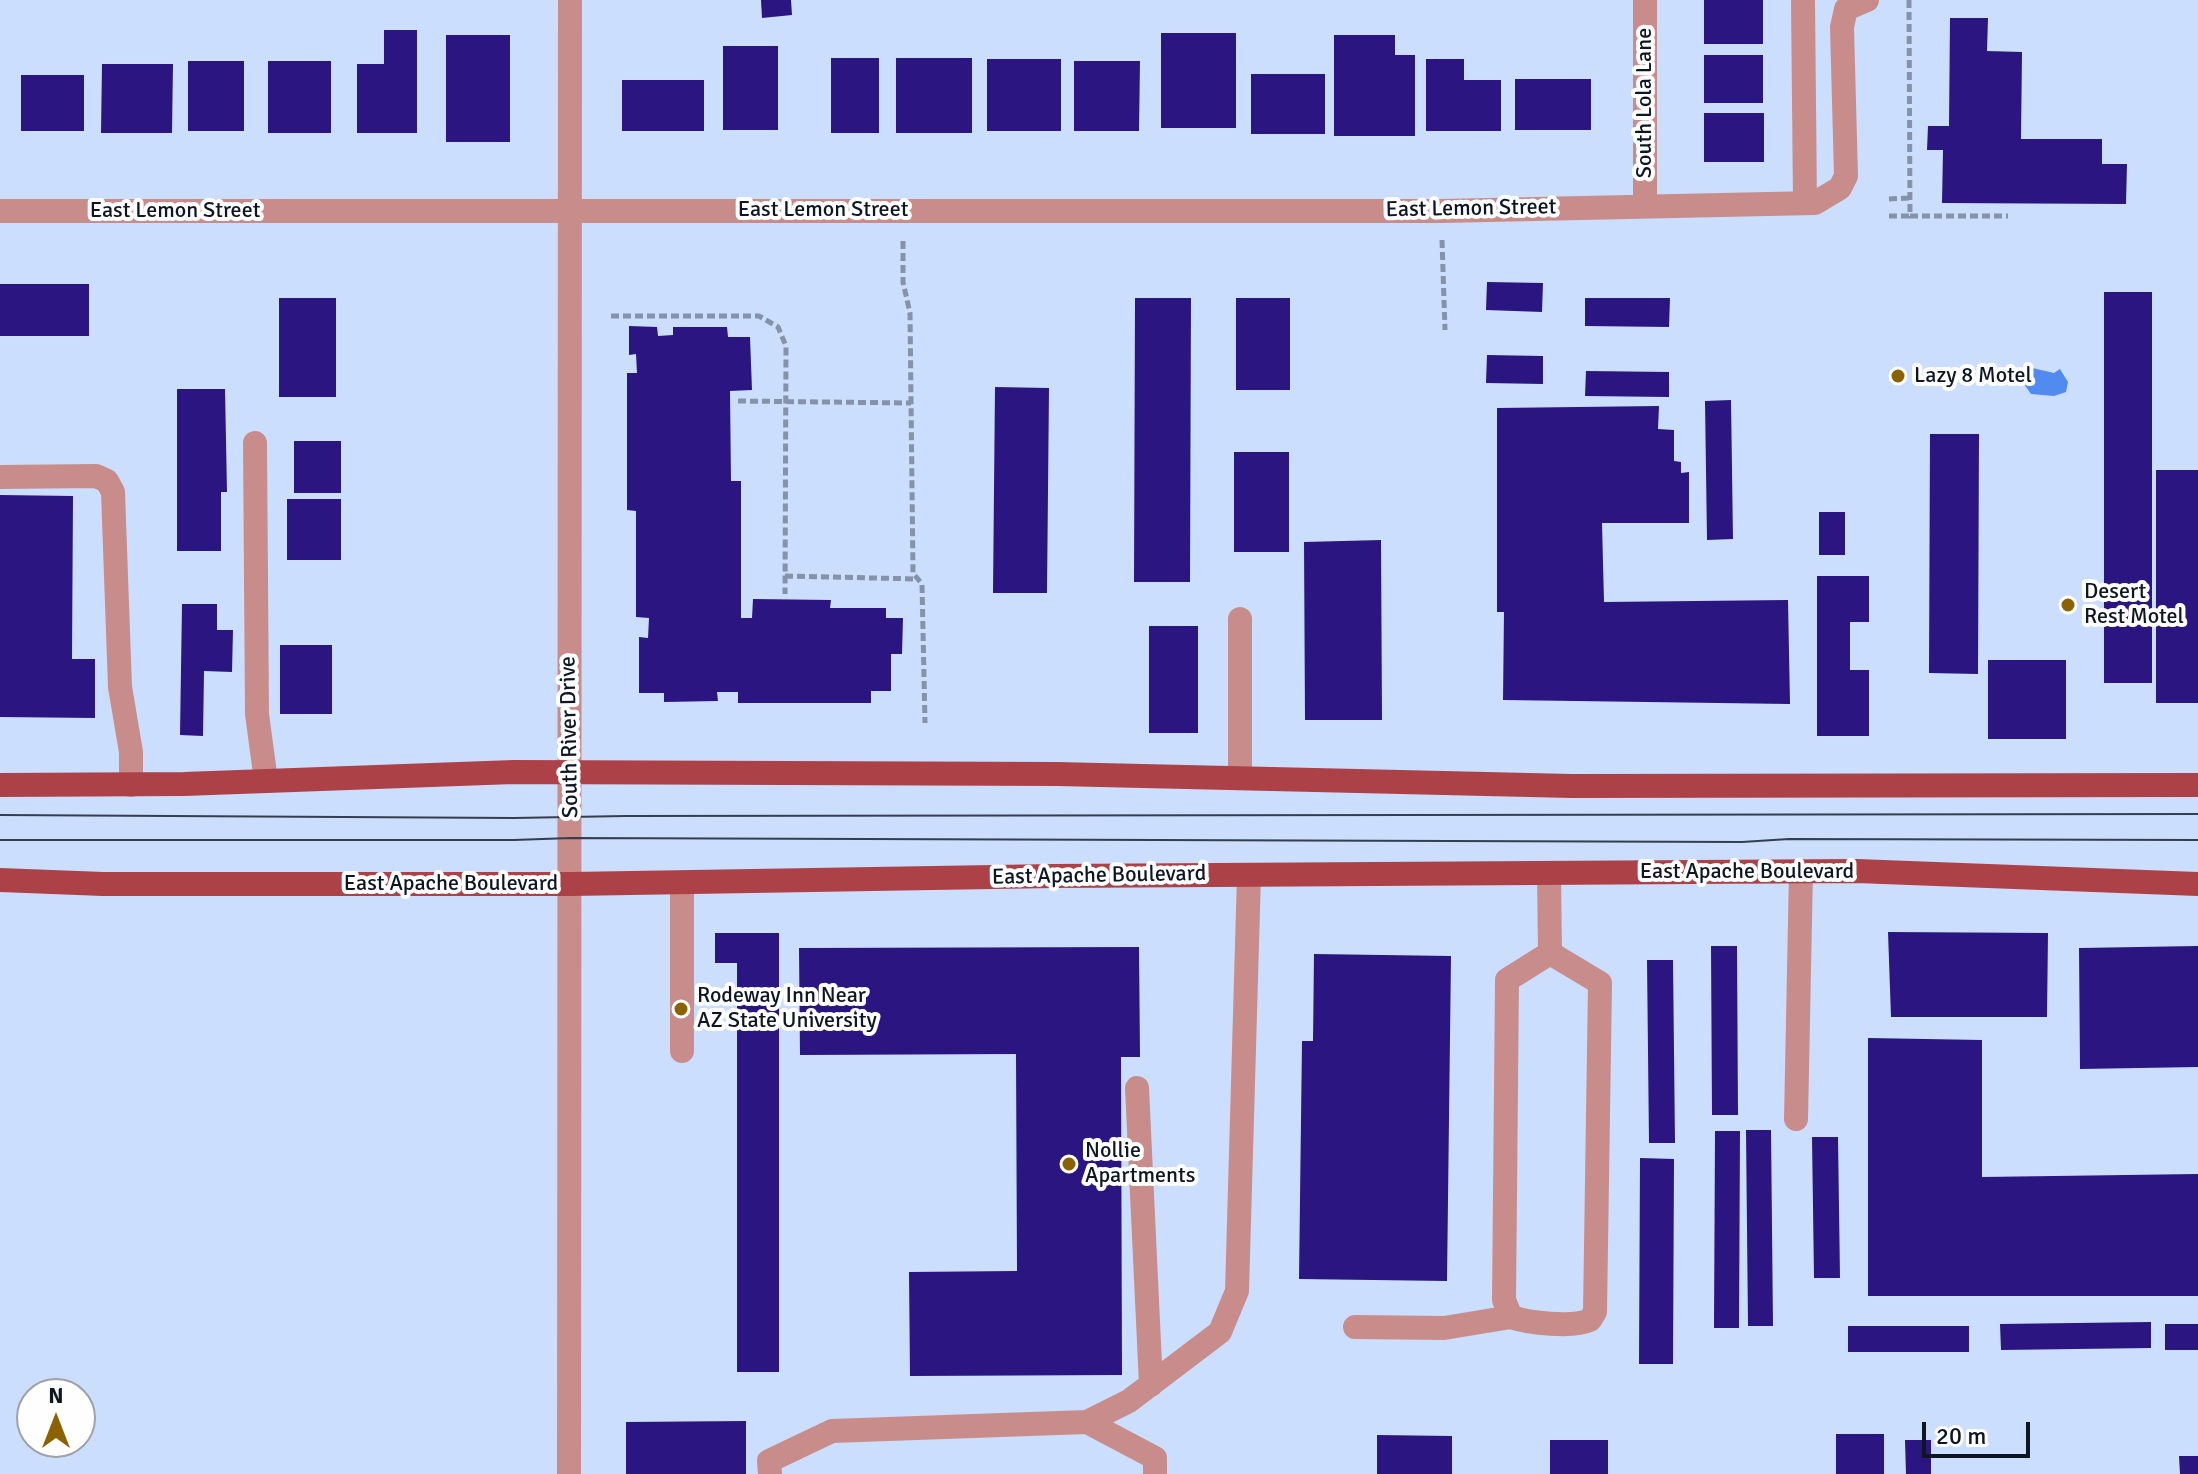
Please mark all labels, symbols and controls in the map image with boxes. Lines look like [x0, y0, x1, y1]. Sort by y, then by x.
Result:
street label: South Lola Lane [1632, 28, 1658, 178]
street label: East Lemon Street [1385, 194, 1557, 224]
street label: East Lemon Street [738, 197, 908, 223]
street label: East Lemon Street [90, 198, 260, 224]
place label: Lazy 8 Motel [1914, 363, 2032, 389]
marker: Lazy 8 Motel [1889, 367, 1907, 385]
place label: Desert Rest Motel [2084, 579, 2184, 630]
marker: Desert Rest Motel [2059, 596, 2077, 614]
street label: South River Drive [555, 656, 585, 818]
street label: East Apache Boulevard [1640, 859, 1854, 885]
street label: East Apache Boulevard [992, 861, 1206, 891]
street label: East Apache Boulevard [344, 871, 558, 897]
place label: Rodeway Inn Near AZ State University [697, 983, 877, 1034]
marker: Rodeway Inn Near AZ State University [672, 1000, 690, 1018]
place label: Nollie Apartments [1085, 1138, 1195, 1190]
marker: Nollie Apartments [1060, 1155, 1078, 1173]
north arrow [16, 1378, 96, 1458]
text: N [48, 1382, 64, 1409]
scale bar [1926, 1406, 2034, 1456]
text: 20 m [1936, 1421, 1986, 1451]

